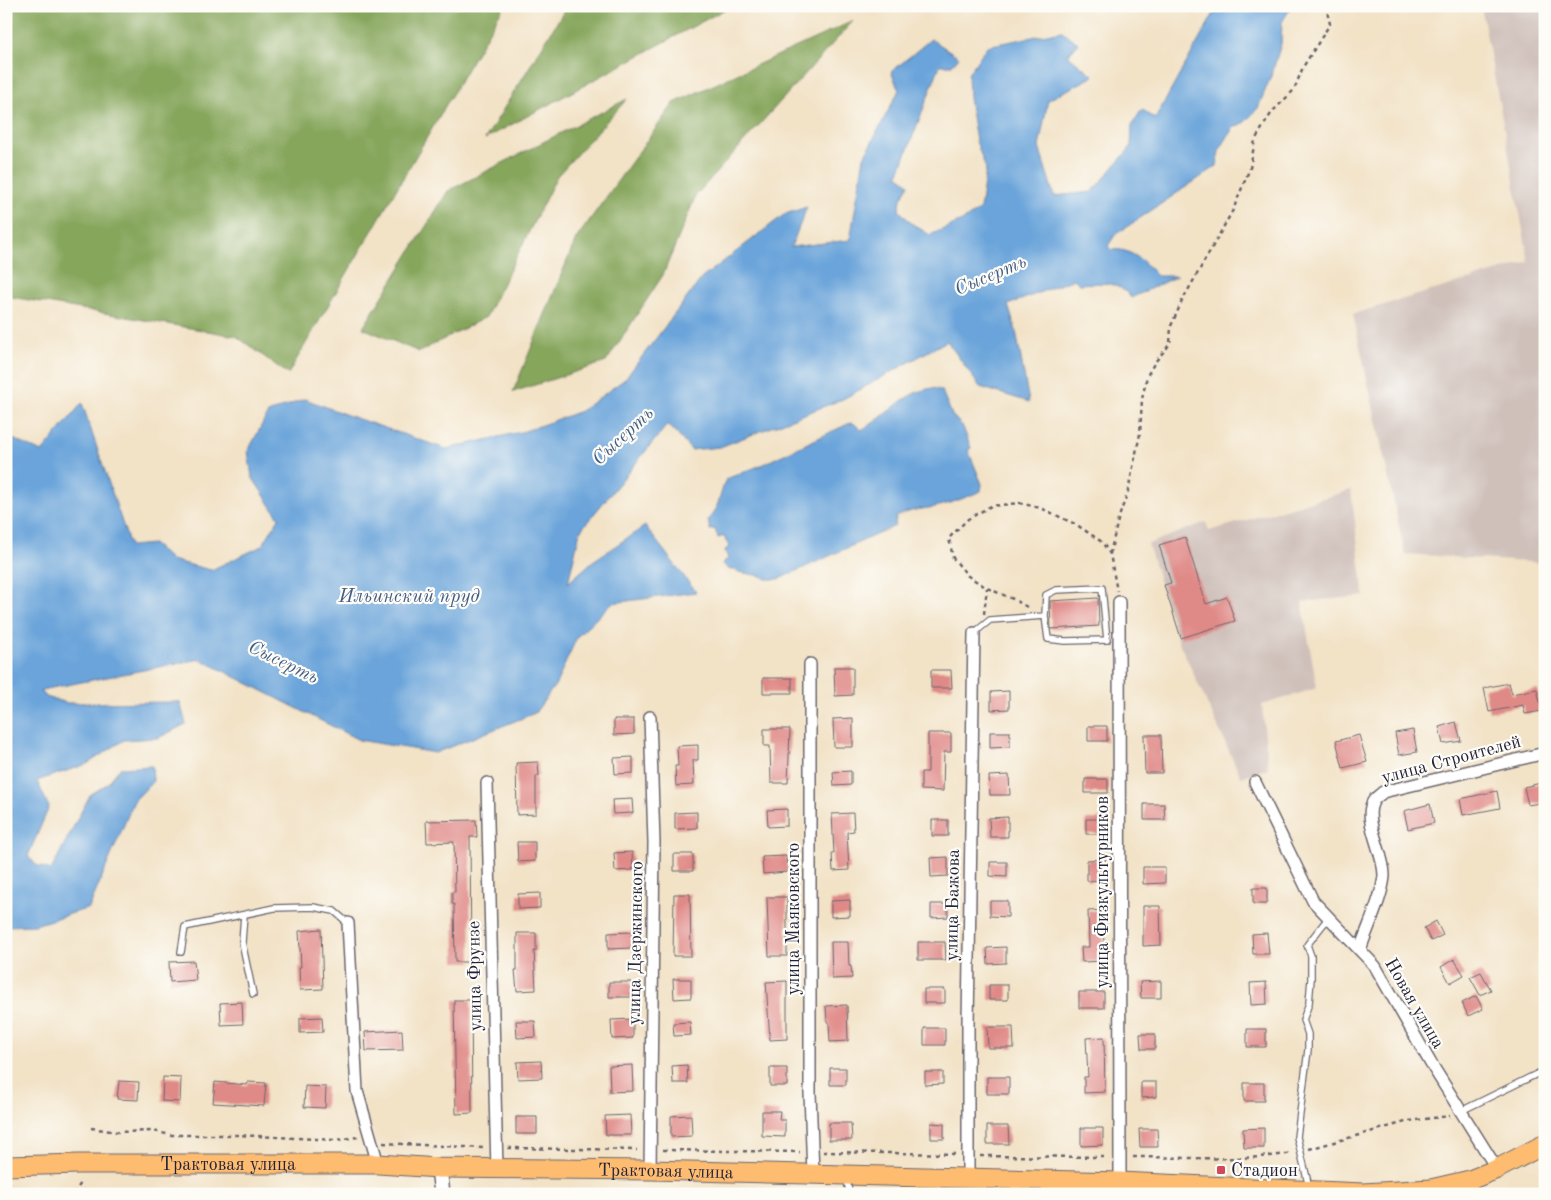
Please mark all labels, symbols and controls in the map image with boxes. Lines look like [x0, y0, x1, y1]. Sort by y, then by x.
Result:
water label: Сысерть [952, 253, 1030, 300]
water label: Сысерть [590, 404, 658, 470]
water label: Ильинский пруд [337, 588, 480, 607]
water label: Сысерть [245, 638, 321, 688]
street label: улица Строителей [1380, 733, 1523, 787]
street label: улица Физкультурников [1094, 796, 1112, 988]
street label: улица Маяковского [785, 843, 803, 995]
street label: улица Бажова [943, 849, 963, 961]
street label: улица Дзержинского [626, 861, 646, 1025]
street label: улица Фрунзе [465, 921, 485, 1031]
street label: Новая улица [1381, 955, 1447, 1052]
street label: Трактовая улица [160, 1156, 296, 1174]
street label: Трактовая улица [598, 1162, 734, 1182]
place label: Стадион [1231, 1162, 1298, 1180]
marker: Стадион [1215, 1164, 1227, 1176]

